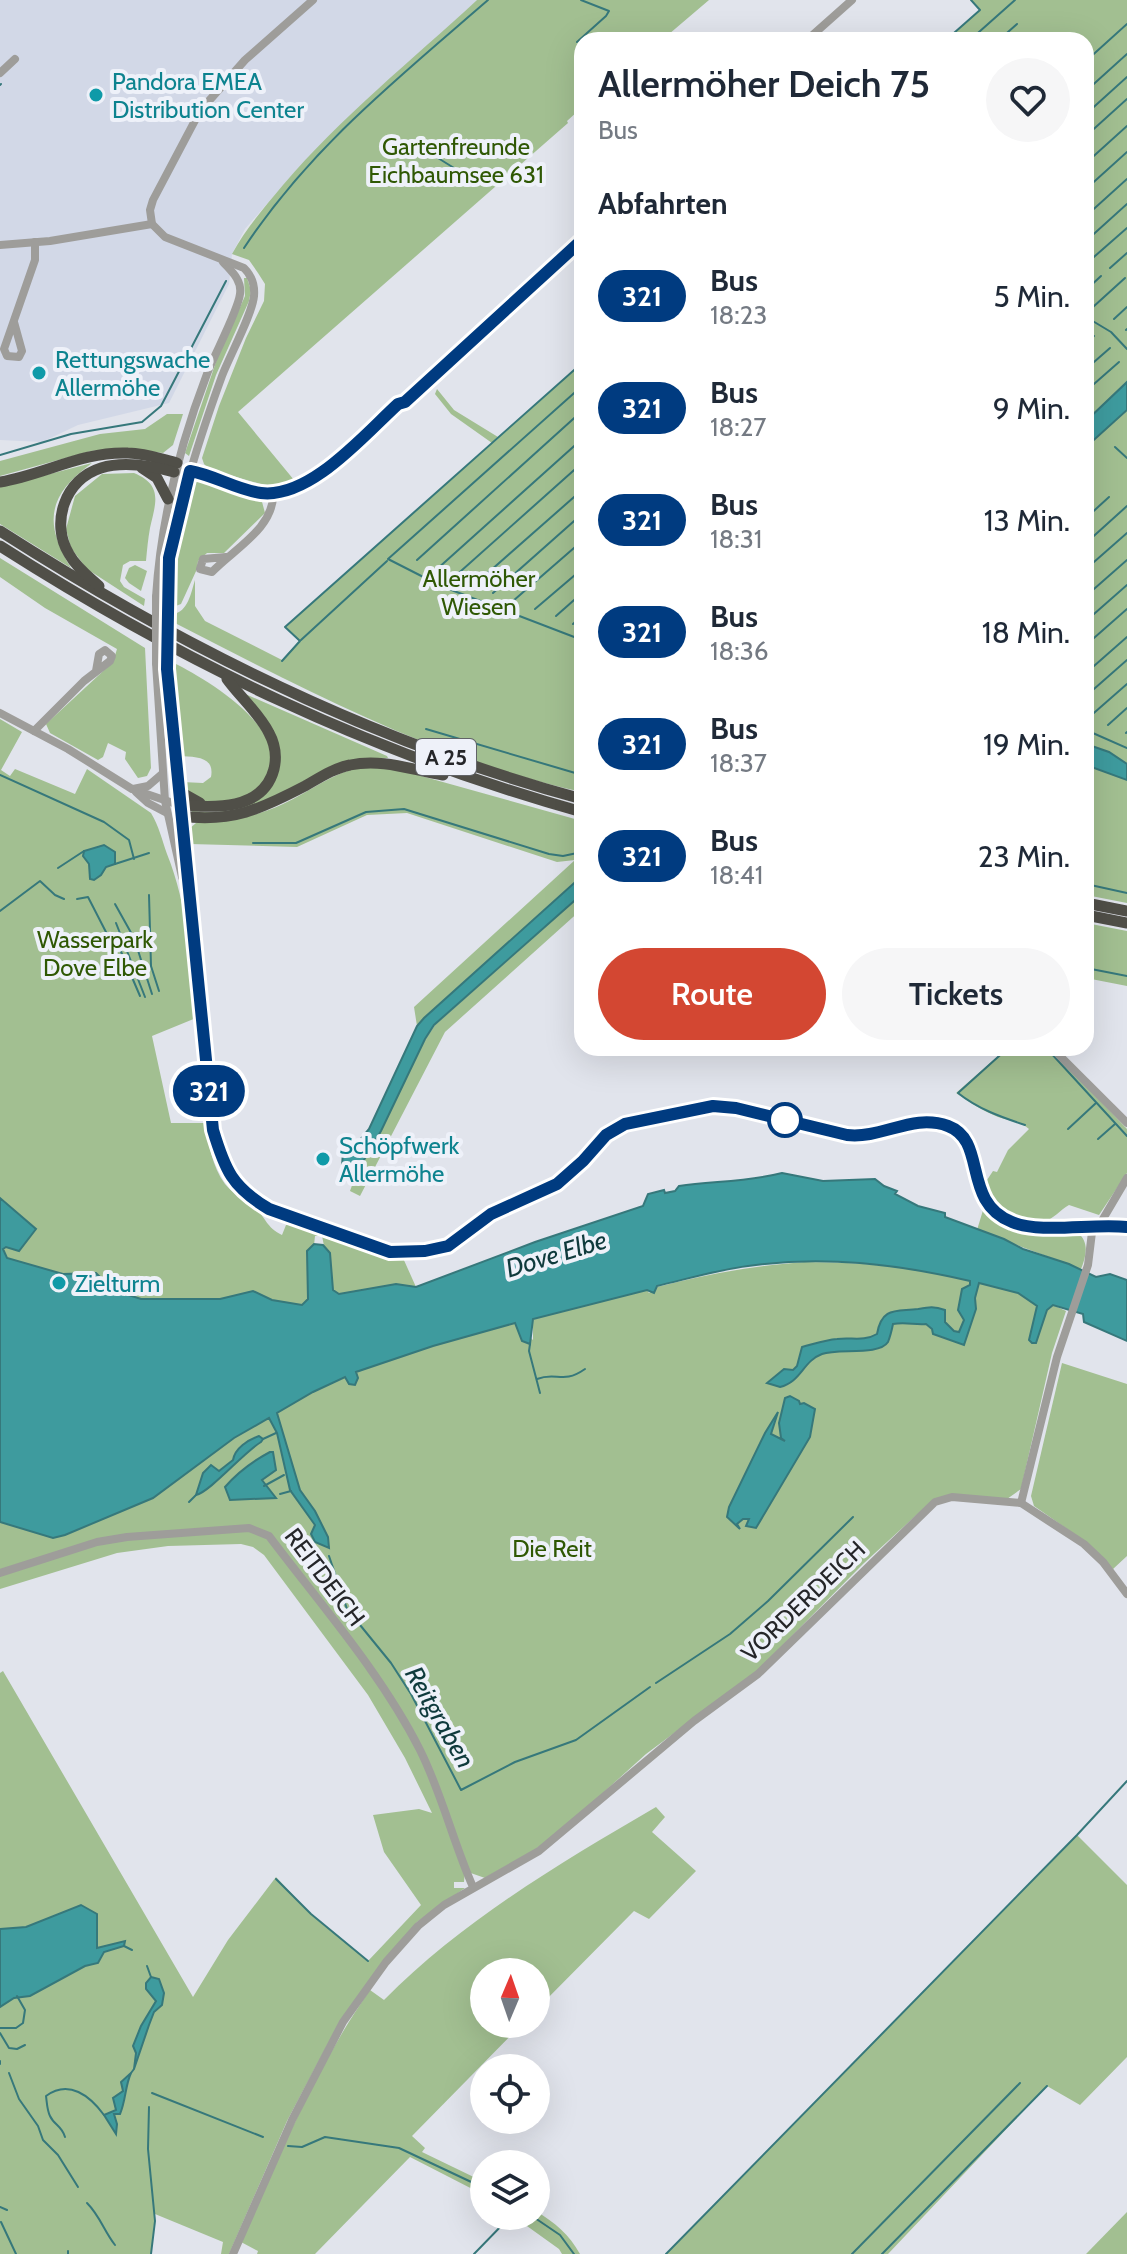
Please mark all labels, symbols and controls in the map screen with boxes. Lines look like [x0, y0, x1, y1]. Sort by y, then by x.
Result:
button: heart [986, 58, 1070, 142]
text: Allermöher Deich 75 [598, 60, 930, 107]
place label: Pandora EMEA Distribution Center [112, 67, 304, 124]
marker: Pandora EMEA Distribution Center [87, 86, 105, 104]
text: Bus [598, 114, 638, 146]
park label: Gartenfreunde Eichbaumsee 631 [368, 132, 544, 189]
text: Abfahrten [598, 185, 728, 222]
text: Bus [710, 262, 758, 299]
text: 5 Min. [994, 278, 1070, 315]
text: 321 [622, 279, 662, 313]
text: 18:23 [710, 299, 767, 331]
place label: Rettungswache Allermöhe [55, 345, 210, 402]
marker: Rettungswache Allermöhe [30, 364, 48, 382]
text: Bus [710, 374, 758, 411]
text: 9 Min. [993, 390, 1070, 427]
text: 321 [622, 391, 662, 425]
text: 18:27 [710, 411, 766, 443]
text: Bus [710, 486, 758, 523]
text: 13 Min. [984, 502, 1070, 539]
text: 321 [622, 503, 662, 537]
text: 18:31 [710, 523, 762, 555]
park label: Allermöher Wiesen [423, 564, 536, 621]
text: Bus [710, 598, 758, 635]
text: 18 Min. [982, 614, 1070, 651]
text: 321 [622, 615, 662, 649]
text: 18:36 [710, 635, 768, 667]
text: Bus [710, 710, 758, 747]
text: 19 Min. [983, 726, 1070, 763]
text: 321 [622, 727, 662, 761]
road number: A 25 [416, 739, 476, 775]
text: 18:37 [710, 747, 767, 779]
text: Bus [710, 822, 758, 859]
text: 23 Min. [978, 838, 1070, 875]
text: 321 [622, 839, 662, 873]
text: 18:41 [710, 859, 763, 891]
park label: Wasserpark Dove Elbe [37, 925, 153, 982]
button: Route [598, 948, 826, 1040]
button: Tickets [842, 948, 1070, 1040]
line badge: 321 [163, 1065, 255, 1117]
text: 321 [189, 1074, 229, 1108]
unlabelled marker [768, 1103, 802, 1137]
place label: Schöpfwerk Allermöhe [339, 1131, 459, 1188]
marker: Schöpfwerk Allermöhe [314, 1150, 332, 1168]
water label: Dove Elbe [502, 1223, 611, 1285]
place label: Zielturm [75, 1269, 160, 1298]
marker: Zielturm [50, 1274, 68, 1292]
street label: REITDEICH [279, 1522, 371, 1632]
park label: Die Reit [512, 1534, 592, 1563]
street label: VORDERDEICH [735, 1535, 871, 1667]
water label: Reitgraben [398, 1660, 482, 1774]
north arrow [470, 1958, 550, 2038]
map controls [470, 1958, 550, 2230]
button: locate [470, 2054, 550, 2134]
button: layers [470, 2150, 550, 2230]

